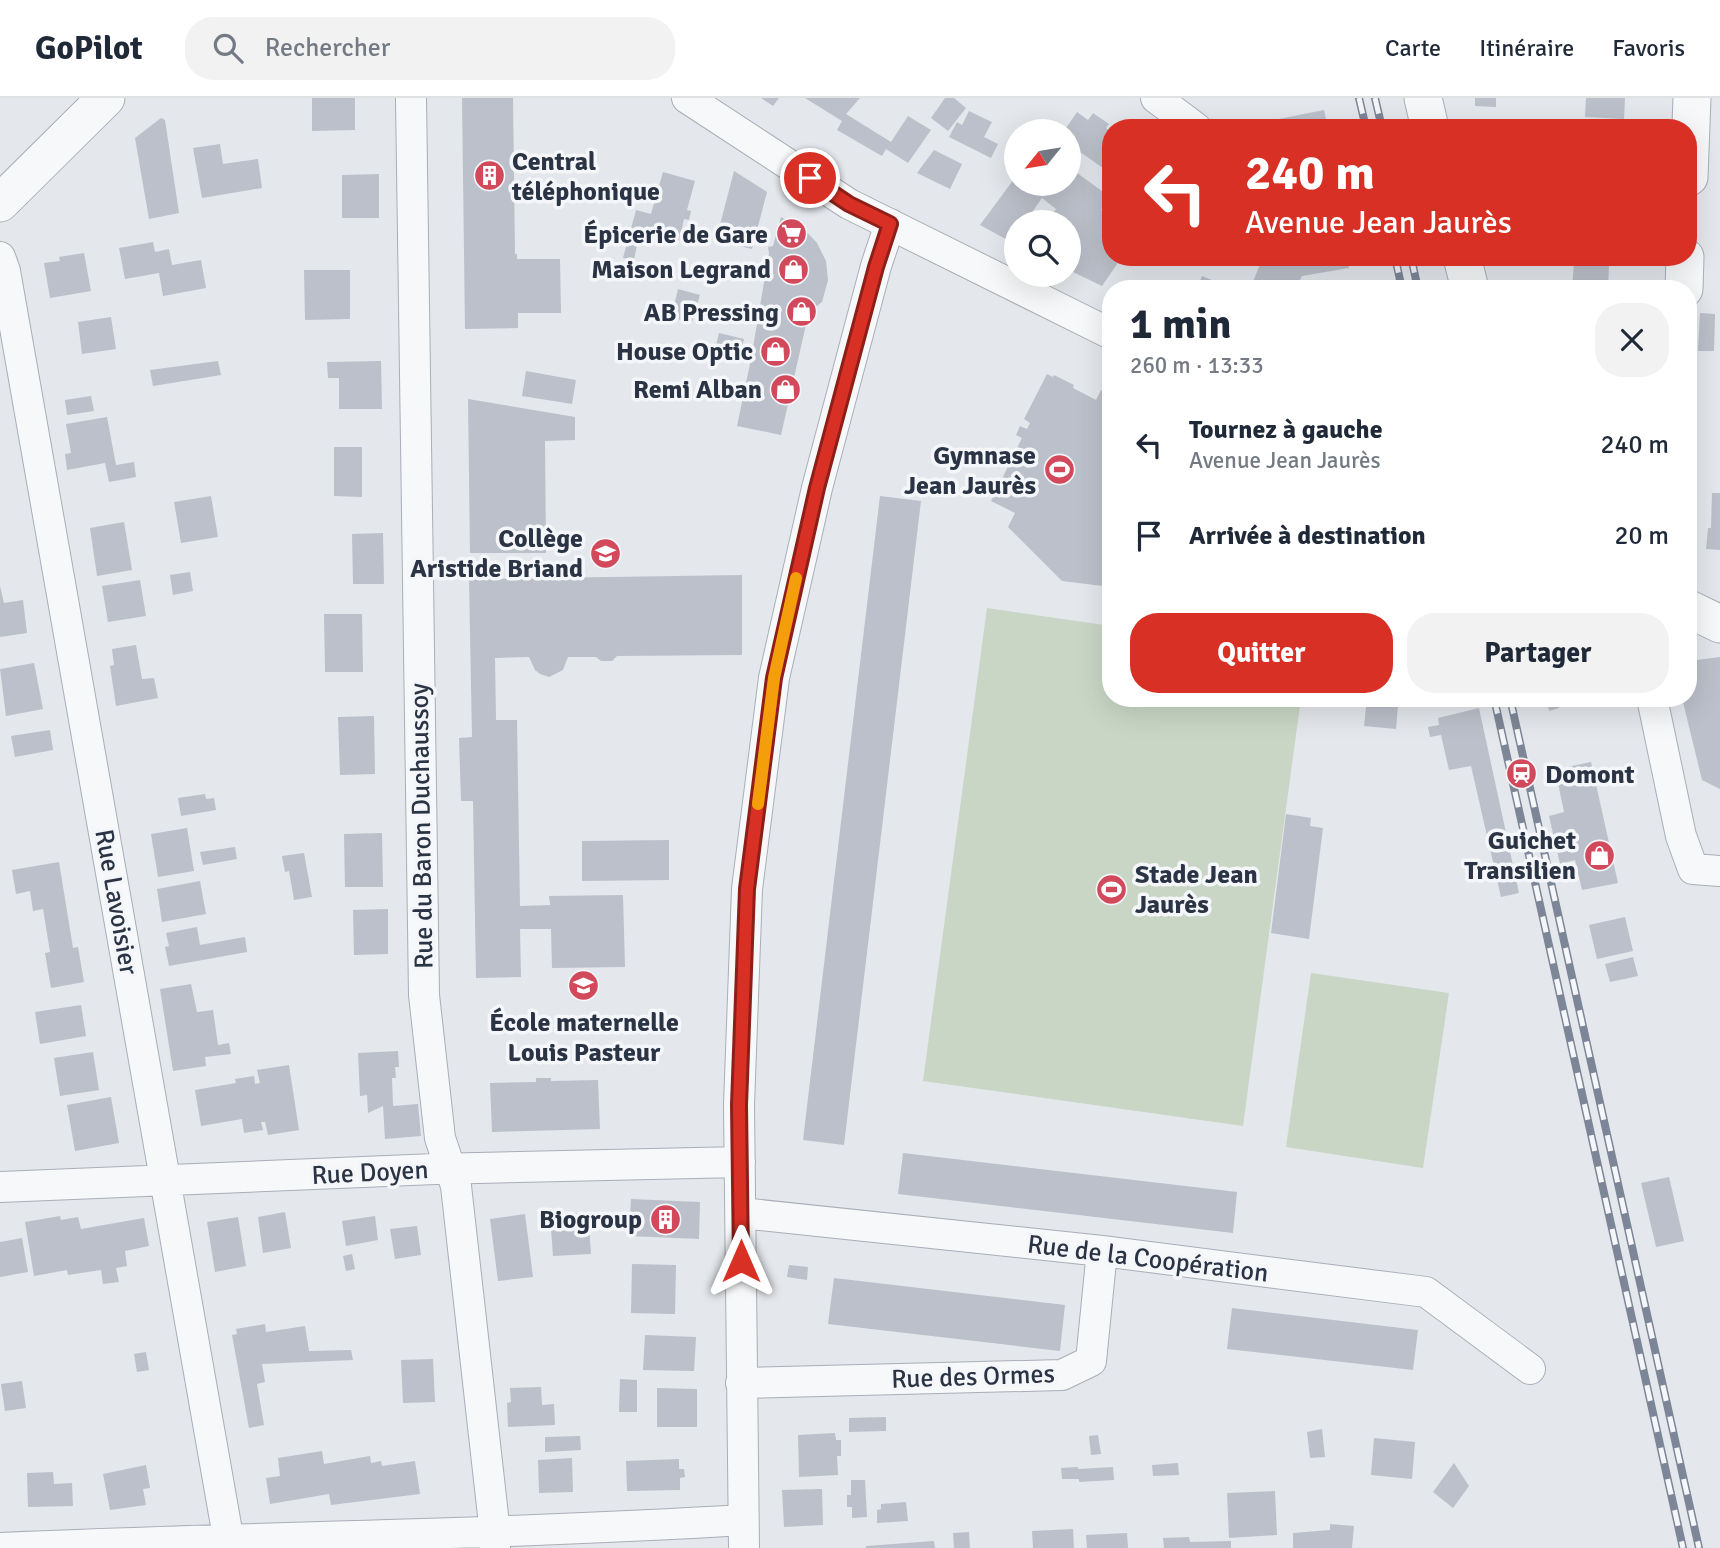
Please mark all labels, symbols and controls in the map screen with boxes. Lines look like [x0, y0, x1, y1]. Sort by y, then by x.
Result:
search box [185, 17, 675, 80]
text: GoPilot [35, 28, 143, 69]
icon: search [209, 29, 247, 67]
text: Rechercher [265, 32, 390, 64]
text: Carte [1385, 33, 1441, 63]
text: Itinéraire [1479, 33, 1574, 63]
text: Favoris [1612, 33, 1685, 63]
north arrow [1004, 119, 1082, 196]
map controls [1004, 119, 1081, 287]
text: 240 m [1245, 143, 1375, 203]
place label: Central téléphonique [511, 146, 660, 208]
icon: left [1130, 147, 1221, 238]
pin [780, 148, 840, 208]
building icon: Central téléphonique [472, 159, 506, 193]
icon: arrive [791, 159, 829, 197]
text: Avenue Jean Jaurès [1245, 203, 1512, 242]
button: search [1004, 210, 1081, 287]
supermarket icon: Épicerie de Gare [774, 217, 808, 251]
place label: Épicerie de Gare [583, 219, 768, 251]
shop icon: Maison Legrand [777, 252, 811, 286]
place label: Maison Legrand [591, 254, 771, 286]
shop icon: AB Pressing [785, 295, 819, 329]
place label: AB Pressing [644, 297, 779, 329]
text: 1 min [1130, 299, 1231, 350]
button: close [1595, 303, 1669, 377]
shop icon: House Optic [759, 334, 793, 368]
place label: House Optic [616, 336, 753, 368]
text: 260 m · 13:33 [1130, 351, 1264, 380]
shop icon: Remi Alban [768, 372, 802, 406]
place label: Remi Alban [633, 374, 762, 406]
text: Tournez à gauche [1189, 414, 1383, 446]
icon: left [1130, 426, 1168, 464]
text: 240 m [1600, 429, 1669, 461]
place label: Gymnase Jean Jaurès [904, 440, 1036, 502]
text: Avenue Jean Jaurès [1189, 446, 1381, 475]
sports icon: Gymnase Jean Jaurès [1042, 453, 1076, 487]
icon: arrive [1130, 517, 1168, 555]
text: Arrivée à destination [1189, 520, 1426, 552]
text: 20 m [1614, 520, 1669, 552]
place label: Collège Aristide Briand [410, 523, 583, 585]
school or university icon: Collège Aristide Briand [589, 536, 623, 570]
button: Quitter [1130, 613, 1393, 693]
button: Partager [1407, 613, 1669, 693]
street label: Rue du Baron Duchaussoy [404, 683, 440, 969]
station icon: Domont [1505, 757, 1539, 791]
place label: Domont [1545, 759, 1635, 791]
place label: Guichet Transilien [1464, 825, 1576, 887]
street label: Rue Lavoisier [87, 827, 145, 978]
shop icon: Guichet Transilien [1582, 838, 1616, 872]
place label: Stade Jean Jaurès [1135, 859, 1258, 921]
sports icon: Stade Jean Jaurès [1095, 872, 1129, 906]
school or university icon: École maternelle Louis Pasteur [567, 969, 601, 1003]
place label: École maternelle Louis Pasteur [489, 1007, 679, 1069]
street label: Rue Doyen [311, 1154, 429, 1192]
building icon: Biogroup [648, 1202, 682, 1236]
place label: Biogroup [539, 1204, 642, 1236]
position arrow [704, 1224, 778, 1298]
street label: Rue de la Coopération [1025, 1228, 1270, 1290]
street label: Rue des Ormes [891, 1358, 1055, 1396]

